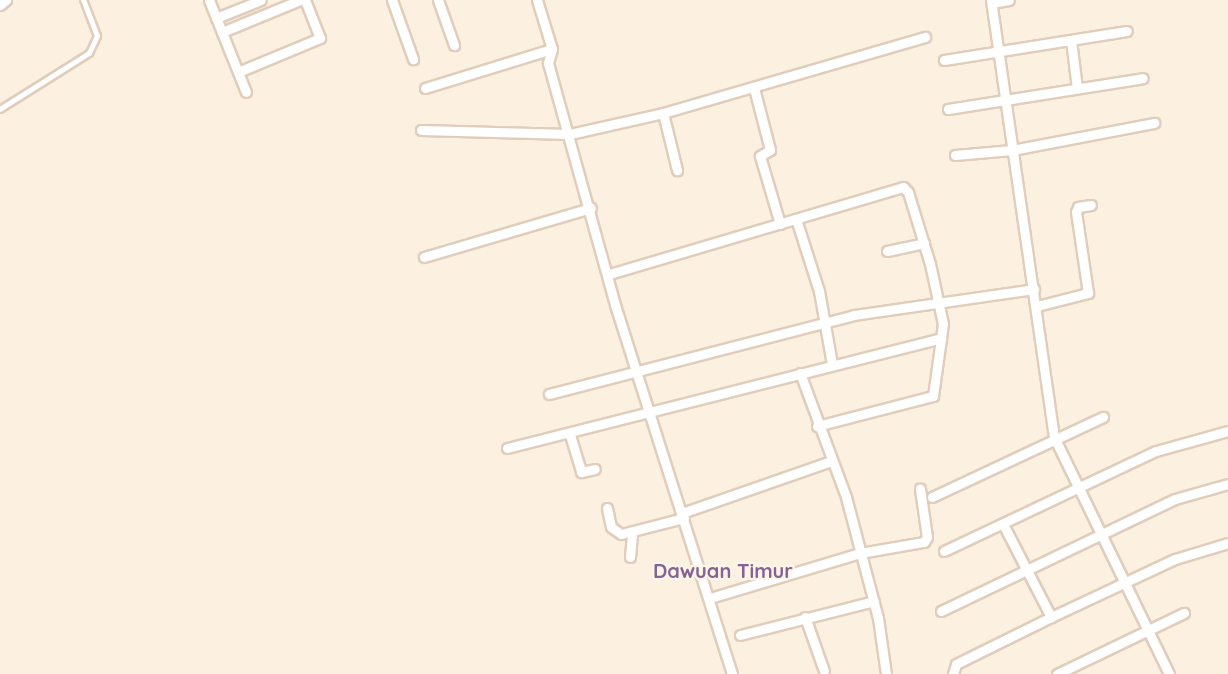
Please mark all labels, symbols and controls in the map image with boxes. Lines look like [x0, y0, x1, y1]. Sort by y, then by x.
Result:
district label: Dawuan Timur [653, 558, 793, 582]

